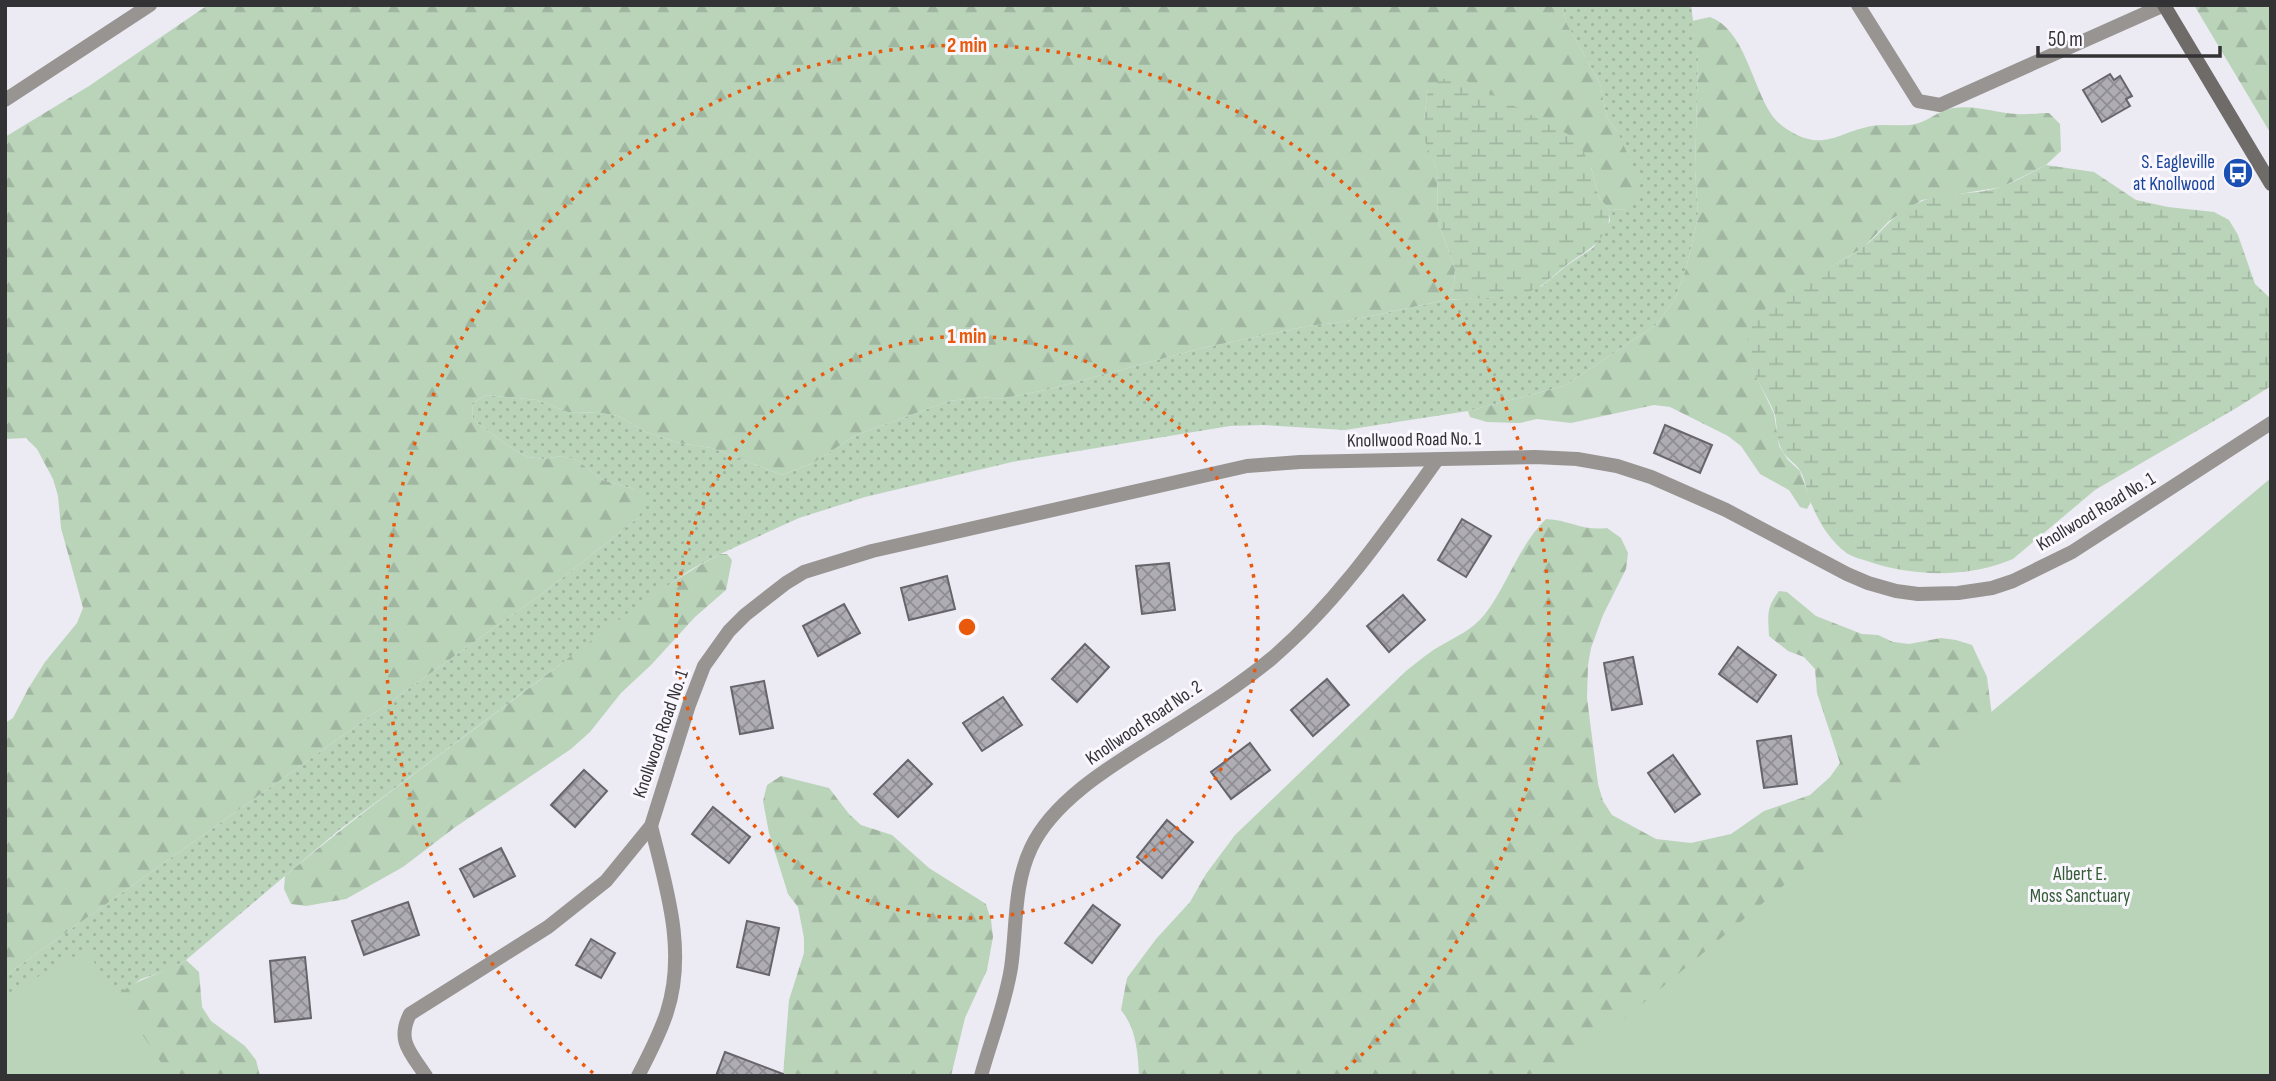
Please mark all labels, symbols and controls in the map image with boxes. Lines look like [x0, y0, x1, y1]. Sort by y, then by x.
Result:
scale bar [2038, 14, 2220, 58]
text: 50 m [2048, 27, 2083, 52]
text: 2 min [947, 33, 987, 58]
place label: S. Eagleville at Knollwood [2133, 151, 2215, 196]
bus stop icon: S. Eagleville at Knollwood [2221, 156, 2255, 190]
text: 1 min [947, 324, 987, 349]
street label: Knollwood Road No. 1 [1347, 427, 1482, 453]
street label: Knollwood Road No. 1 [2033, 467, 2160, 556]
centre of rings [955, 615, 979, 639]
street label: Knollwood Road No. 1 [628, 666, 694, 801]
street label: Knollwood Road No. 2 [1081, 676, 1207, 770]
park label: Albert E. Moss Sanctuary [2030, 863, 2131, 908]

